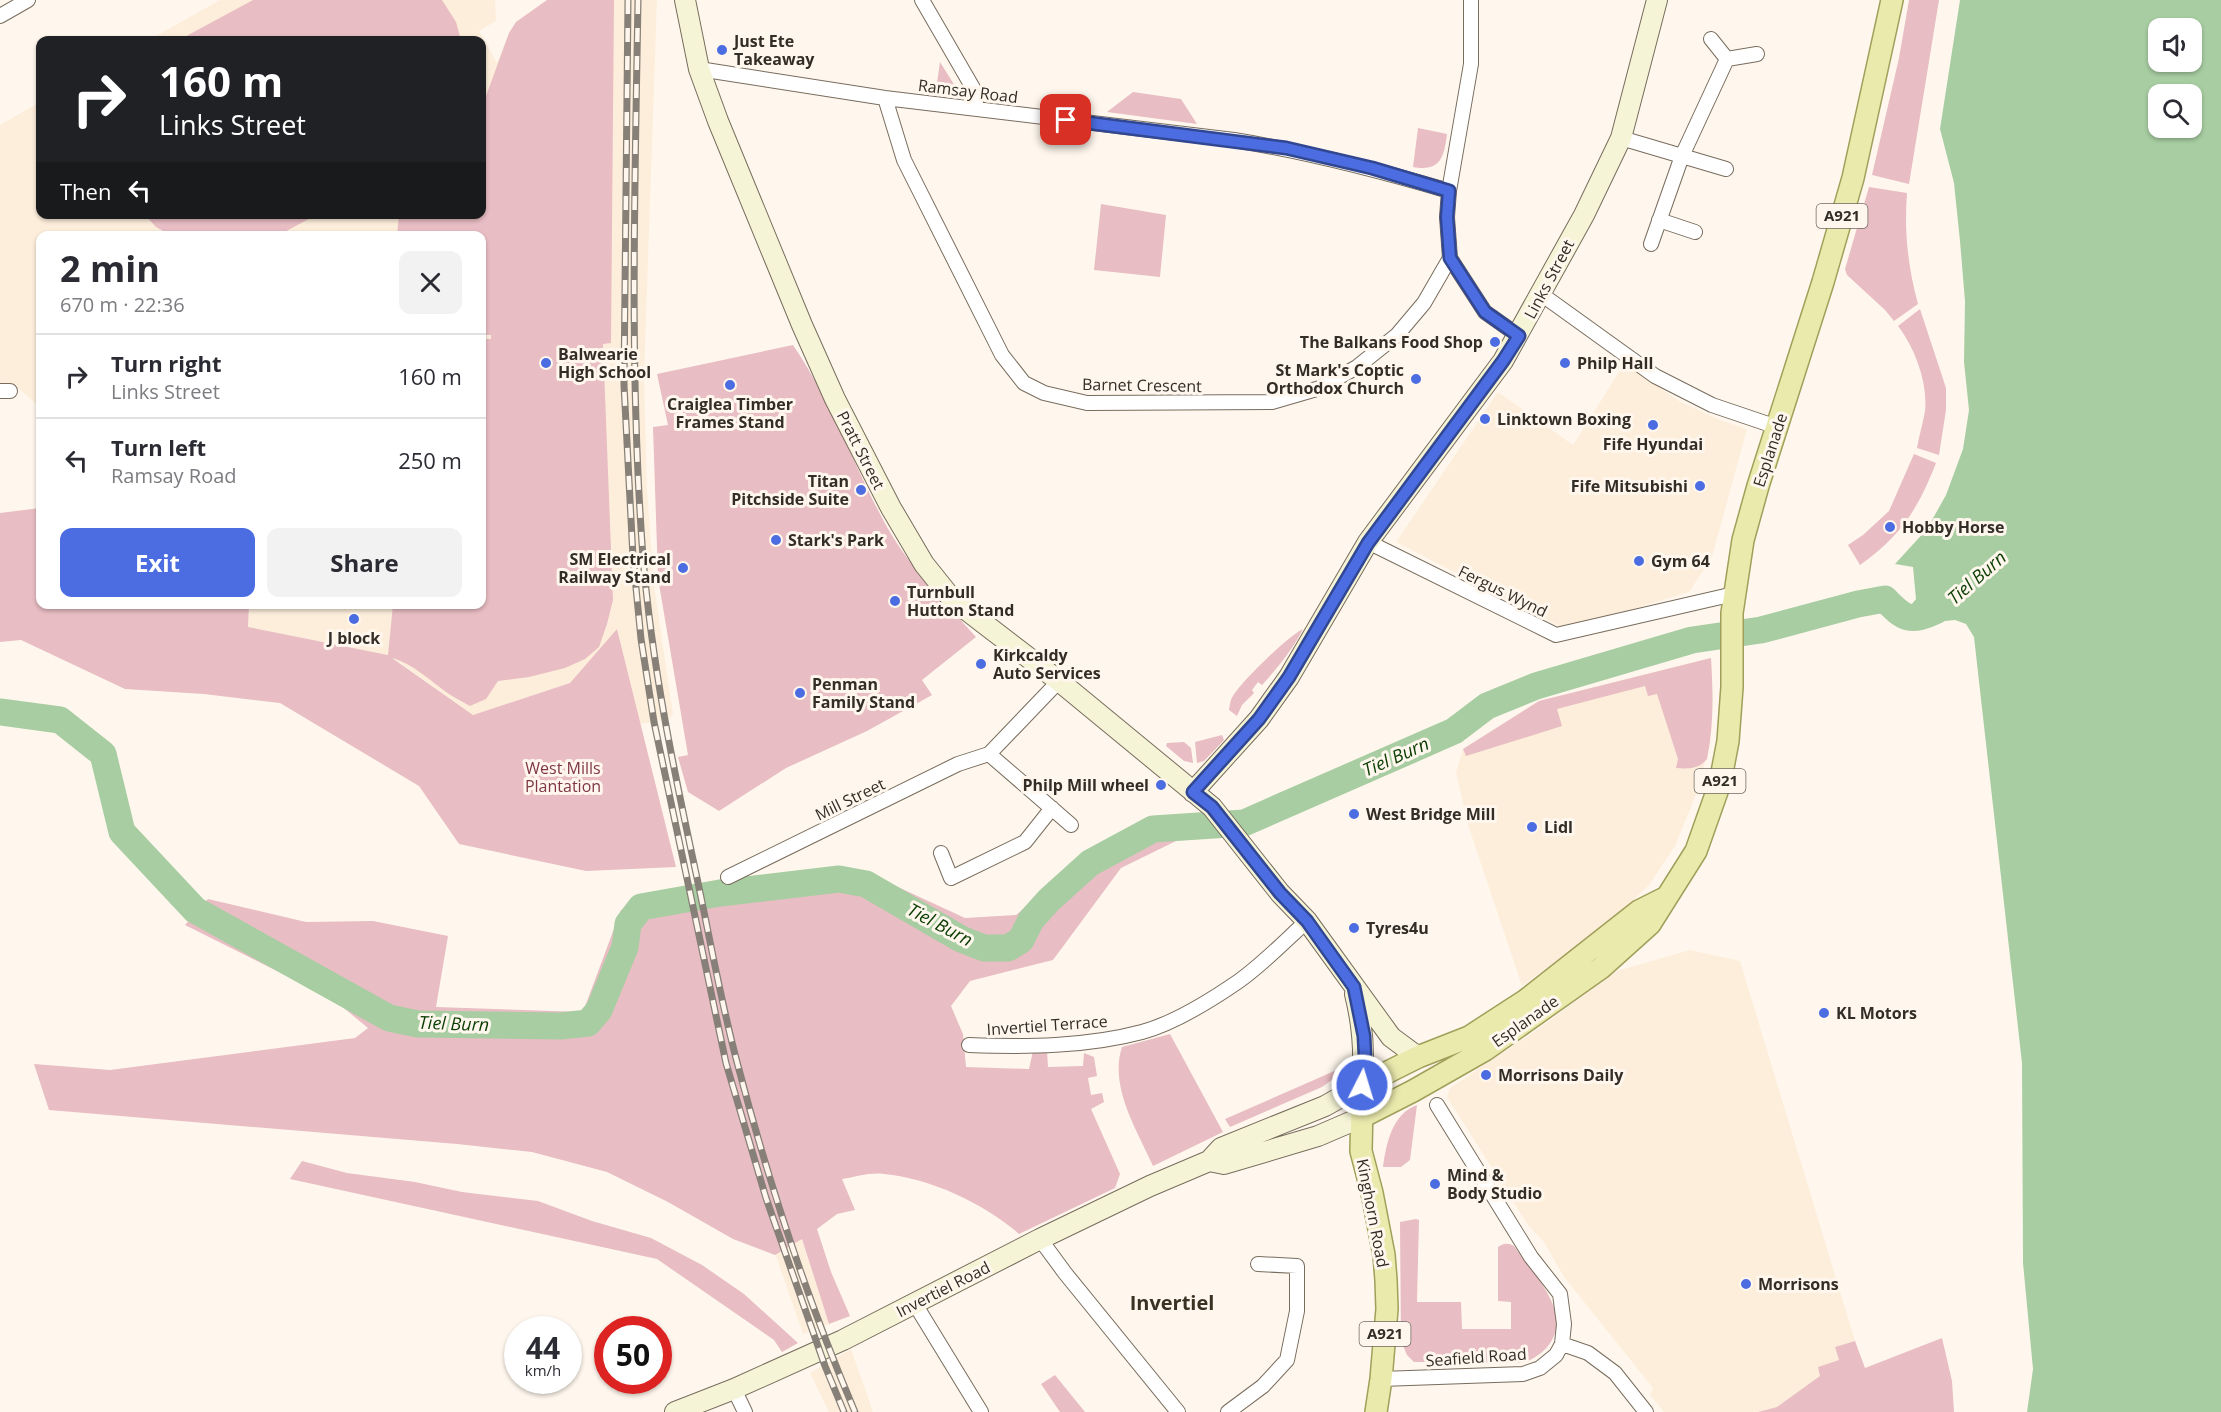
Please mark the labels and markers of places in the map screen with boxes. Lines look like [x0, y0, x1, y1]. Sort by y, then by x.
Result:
place label: Just Ete Takeaway [732, 30, 815, 70]
marker: Just Ete Takeaway [715, 43, 729, 57]
pin [1040, 94, 1091, 145]
place label: The Balkans Food Shop [1300, 331, 1483, 353]
marker: The Balkans Food Shop [1488, 335, 1502, 349]
place label: Balwearie High School [558, 343, 651, 383]
place label: Philp Hall [1577, 352, 1653, 374]
marker: Balwearie High School [539, 356, 553, 370]
marker: Philp Hall [1558, 356, 1572, 370]
place label: St Mark's Coptic Orthodox Church [1266, 359, 1404, 399]
marker: St Mark's Coptic Orthodox Church [1409, 372, 1423, 386]
marker: Craiglea Timber Frames Stand [723, 378, 737, 392]
place label: Craiglea Timber Frames Stand [667, 393, 793, 433]
place label: Linktown Boxing [1497, 408, 1631, 430]
marker: Linktown Boxing [1478, 412, 1492, 426]
marker: Fife Hyundai [1646, 418, 1660, 432]
place label: Fife Hyundai [1603, 433, 1703, 455]
place label: Titan Pitchside Suite [731, 470, 849, 510]
place label: Fife Mitsubishi [1571, 475, 1688, 497]
marker: Fife Mitsubishi [1693, 479, 1707, 493]
marker: Titan Pitchside Suite [854, 483, 868, 497]
place label: Hobby Horse [1902, 516, 2004, 538]
marker: Hobby Horse [1883, 520, 1897, 534]
place label: Stark's Park [788, 529, 884, 551]
marker: Stark's Park [769, 533, 783, 547]
place label: SM Electrical Railway Stand [558, 548, 671, 588]
place label: Gym 64 [1651, 550, 1710, 572]
marker: Gym 64 [1632, 554, 1646, 568]
marker: SM Electrical Railway Stand [676, 561, 690, 575]
place label: Turnbull Hutton Stand [907, 581, 1014, 621]
marker: Turnbull Hutton Stand [888, 594, 902, 608]
marker: J block [347, 612, 361, 626]
place label: J block [326, 627, 380, 649]
place label: Kirkcaldy Auto Services [993, 644, 1101, 684]
marker: Kirkcaldy Auto Services [974, 657, 988, 671]
place label: Penman Family Stand [812, 673, 915, 713]
marker: Penman Family Stand [793, 686, 807, 700]
place label: Philp Mill wheel [1023, 774, 1149, 796]
marker: Philp Mill wheel [1154, 778, 1168, 792]
place label: West Bridge Mill [1366, 803, 1495, 825]
marker: West Bridge Mill [1347, 807, 1361, 821]
place label: Lidl [1544, 816, 1573, 838]
marker: Lidl [1525, 820, 1539, 834]
place label: Tyres4u [1366, 917, 1429, 939]
marker: Tyres4u [1347, 921, 1361, 935]
place label: KL Motors [1836, 1002, 1917, 1024]
marker: KL Motors [1817, 1006, 1831, 1020]
place label: Morrisons Daily [1498, 1064, 1624, 1086]
marker: Morrisons Daily [1479, 1068, 1493, 1082]
place label: Mind & Body Studio [1447, 1164, 1542, 1204]
marker: Mind & Body Studio [1428, 1177, 1442, 1191]
place label: Morrisons [1758, 1273, 1839, 1295]
marker: Morrisons [1739, 1277, 1753, 1291]

